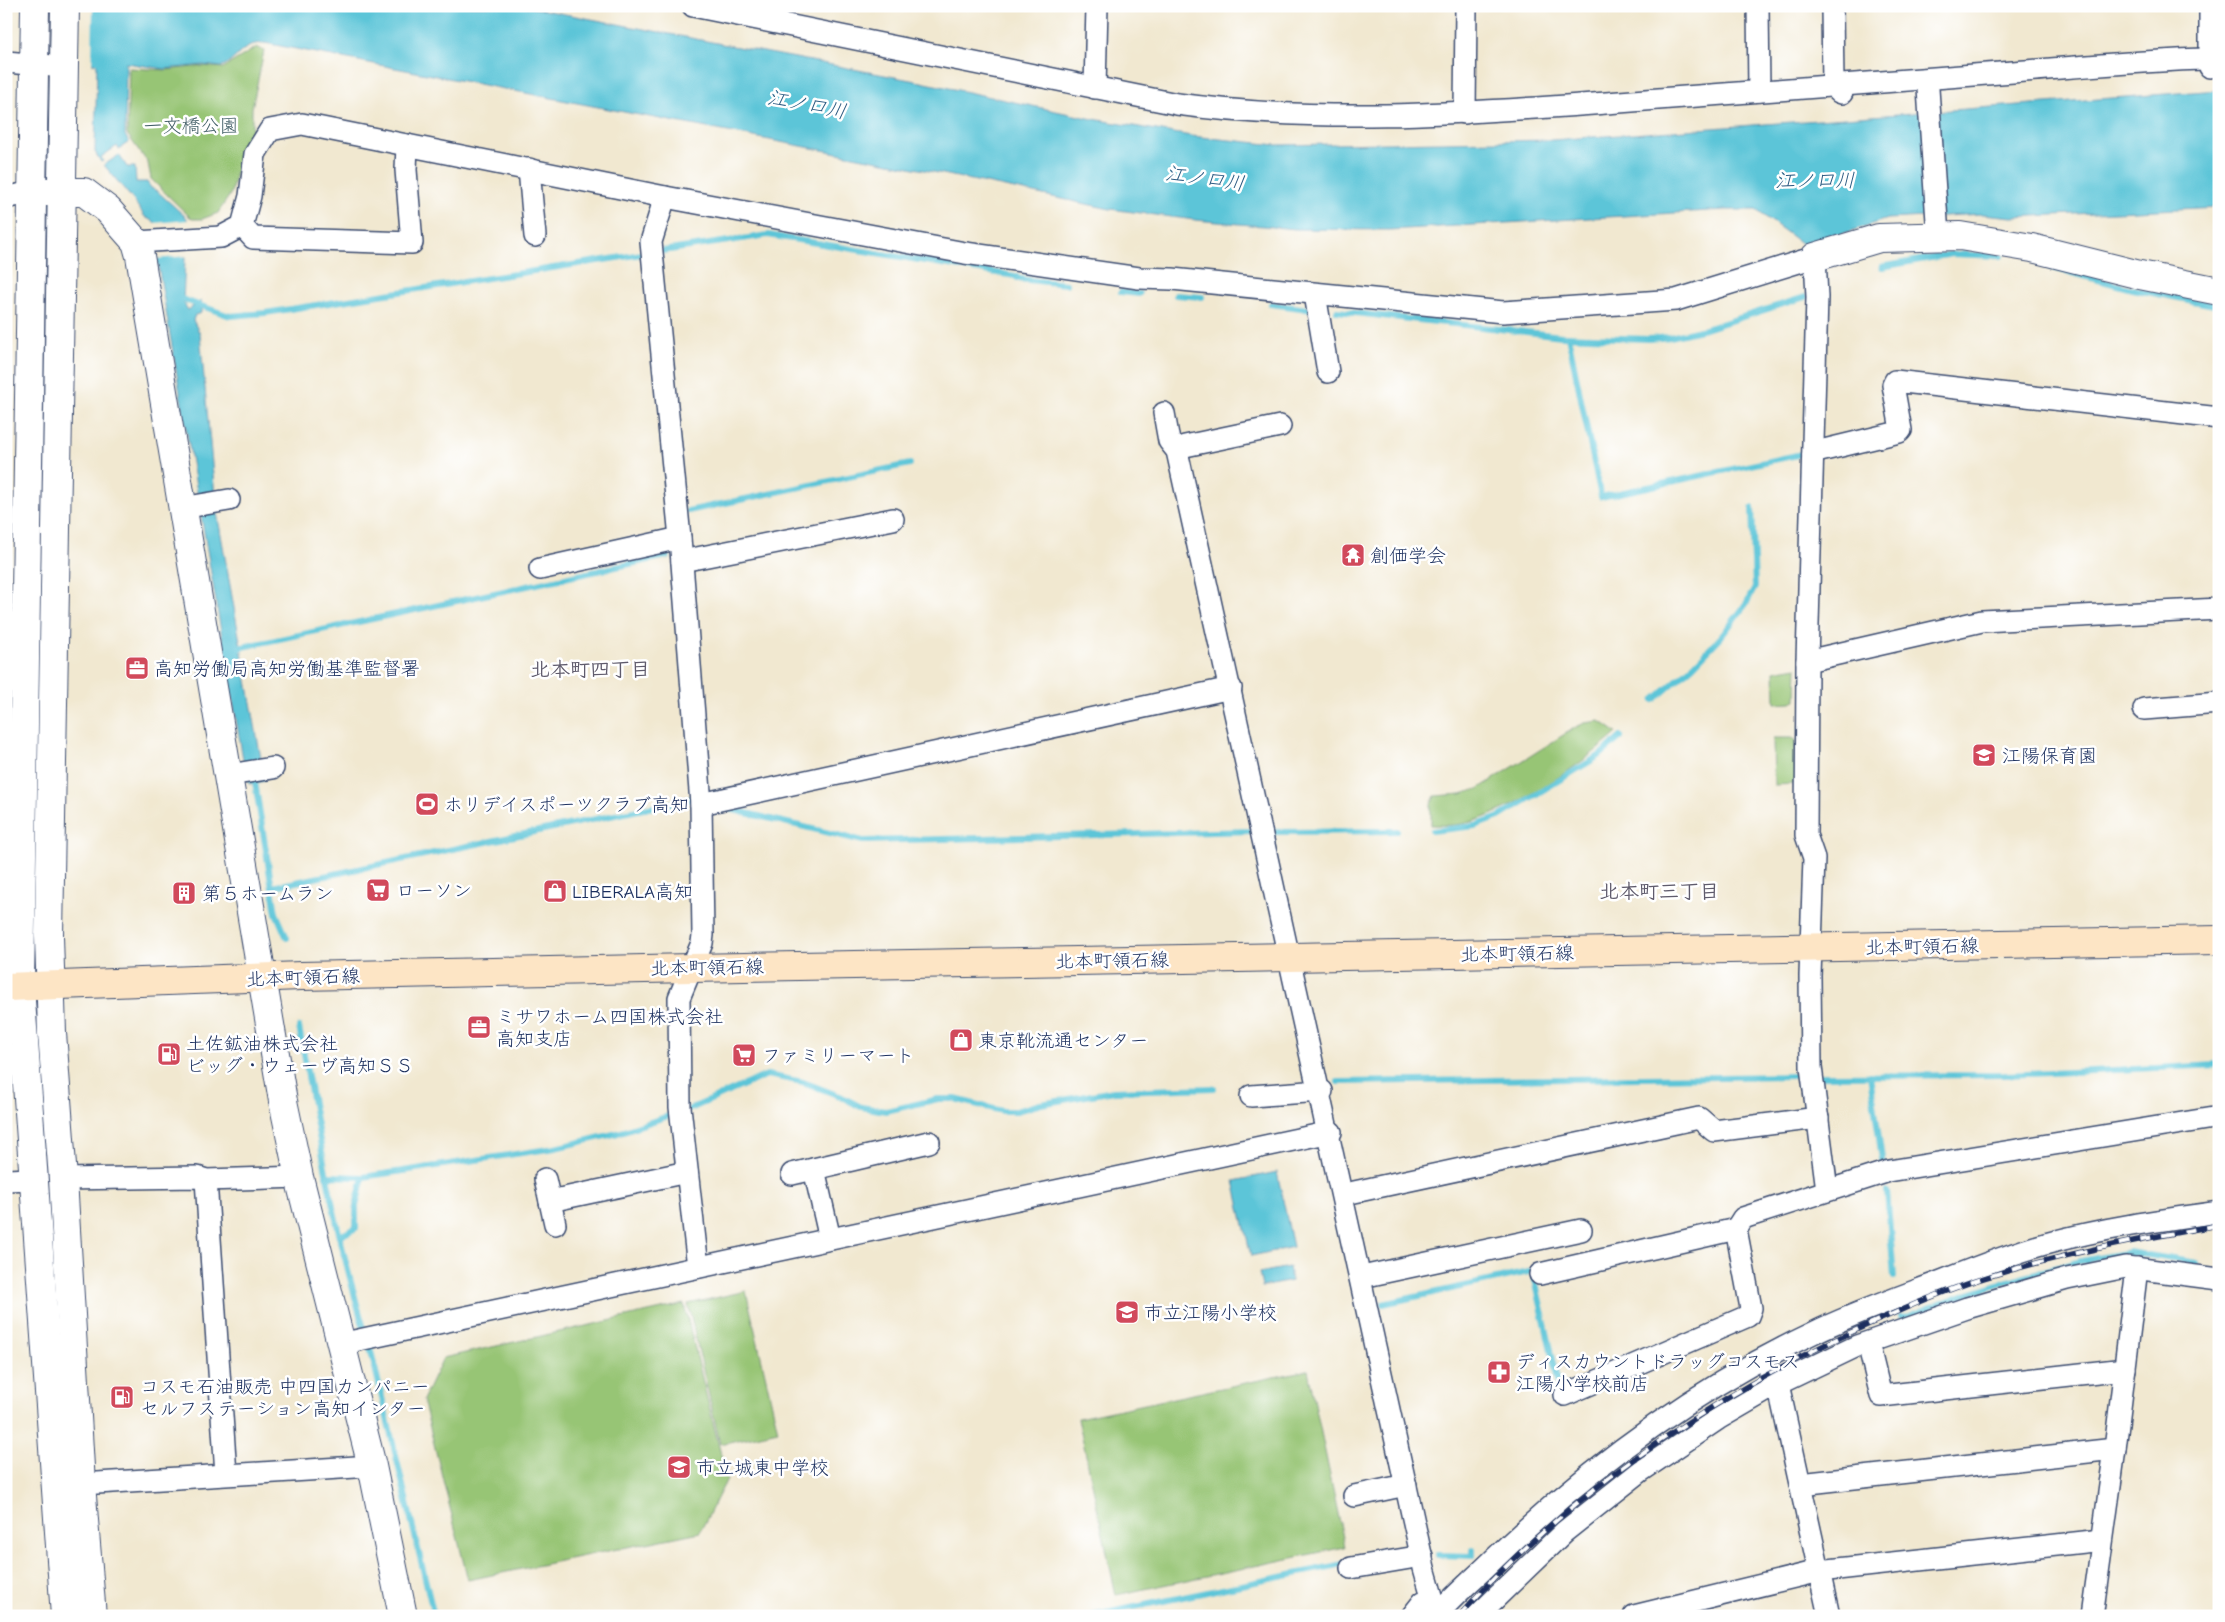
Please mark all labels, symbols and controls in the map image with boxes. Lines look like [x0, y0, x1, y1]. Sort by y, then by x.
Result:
water label: 江ノ口川 [765, 86, 848, 123]
park label: 一文橋公園 [143, 115, 239, 137]
water label: 江ノ口川 [1164, 162, 1246, 195]
water label: 江ノ口川 [1775, 169, 1855, 192]
temple icon: 創価学会 [1340, 542, 1366, 568]
place label: 創価学会 [1370, 545, 1446, 567]
office icon: 高知労働局高知労働基準監督署 [124, 655, 150, 681]
place label: 高知労働局高知労働基準監督署 [154, 658, 420, 680]
district label: 北本町四丁目 [530, 658, 650, 681]
school or university icon: 江陽保育園 [1971, 742, 1997, 768]
place label: 江陽保育園 [2002, 745, 2097, 767]
sports icon: ホリデイスポーツクラブ高知 [414, 791, 440, 817]
place label: ホリデイスポーツクラブ高知 [444, 794, 689, 816]
supermarket icon: ローソン [365, 877, 391, 903]
shop icon: LIBERALA高知 [542, 878, 568, 904]
building icon: 第５ホームラン [171, 880, 197, 906]
place label: ローソン [396, 880, 472, 902]
district label: 北本町三丁目 [1599, 880, 1719, 903]
place label: LIBERALA高知 [572, 881, 693, 903]
place label: 第５ホームラン [202, 883, 334, 905]
street label: 北本町領石線 [1865, 935, 1979, 959]
street label: 北本町領石線 [1460, 942, 1574, 966]
street label: 北本町領石線 [1055, 949, 1169, 973]
street label: 北本町領石線 [650, 956, 764, 980]
street label: 北本町領石線 [246, 965, 360, 991]
place label: ミサワホーム四国株式会社 高知支店 [496, 1006, 723, 1050]
office icon: ミサワホーム四国株式会社 高知支店 [466, 1014, 492, 1040]
shop icon: 東京靴流通センター [948, 1027, 974, 1053]
place label: 東京靴流通センター [978, 1030, 1148, 1052]
place label: 土佐鉱油株式会社 ビッグ・ウェーヴ高知ＳＳ [186, 1033, 414, 1077]
fuel station icon: 土佐鉱油株式会社 ビッグ・ウェーヴ高知ＳＳ [156, 1041, 182, 1067]
supermarket icon: ファミリーマート [731, 1042, 757, 1068]
place label: ファミリーマート [762, 1045, 914, 1067]
school or university icon: 市立江陽小学校 [1114, 1299, 1140, 1325]
place label: 市立江陽小学校 [1144, 1302, 1277, 1324]
place label: ディスカウントドラッグコスモス 江陽小学校前店 [1516, 1351, 1800, 1395]
pharmacy icon: ディスカウントドラッグコスモス 江陽小学校前店 [1486, 1359, 1512, 1385]
place label: コスモ石油販売 中四国カンパニー セルフステーション高知インター [140, 1376, 429, 1420]
fuel station icon: コスモ石油販売 中四国カンパニー セルフステーション高知インター [109, 1384, 135, 1410]
school or university icon: 市立城東中学校 [666, 1454, 692, 1480]
place label: 市立城東中学校 [696, 1457, 829, 1479]

